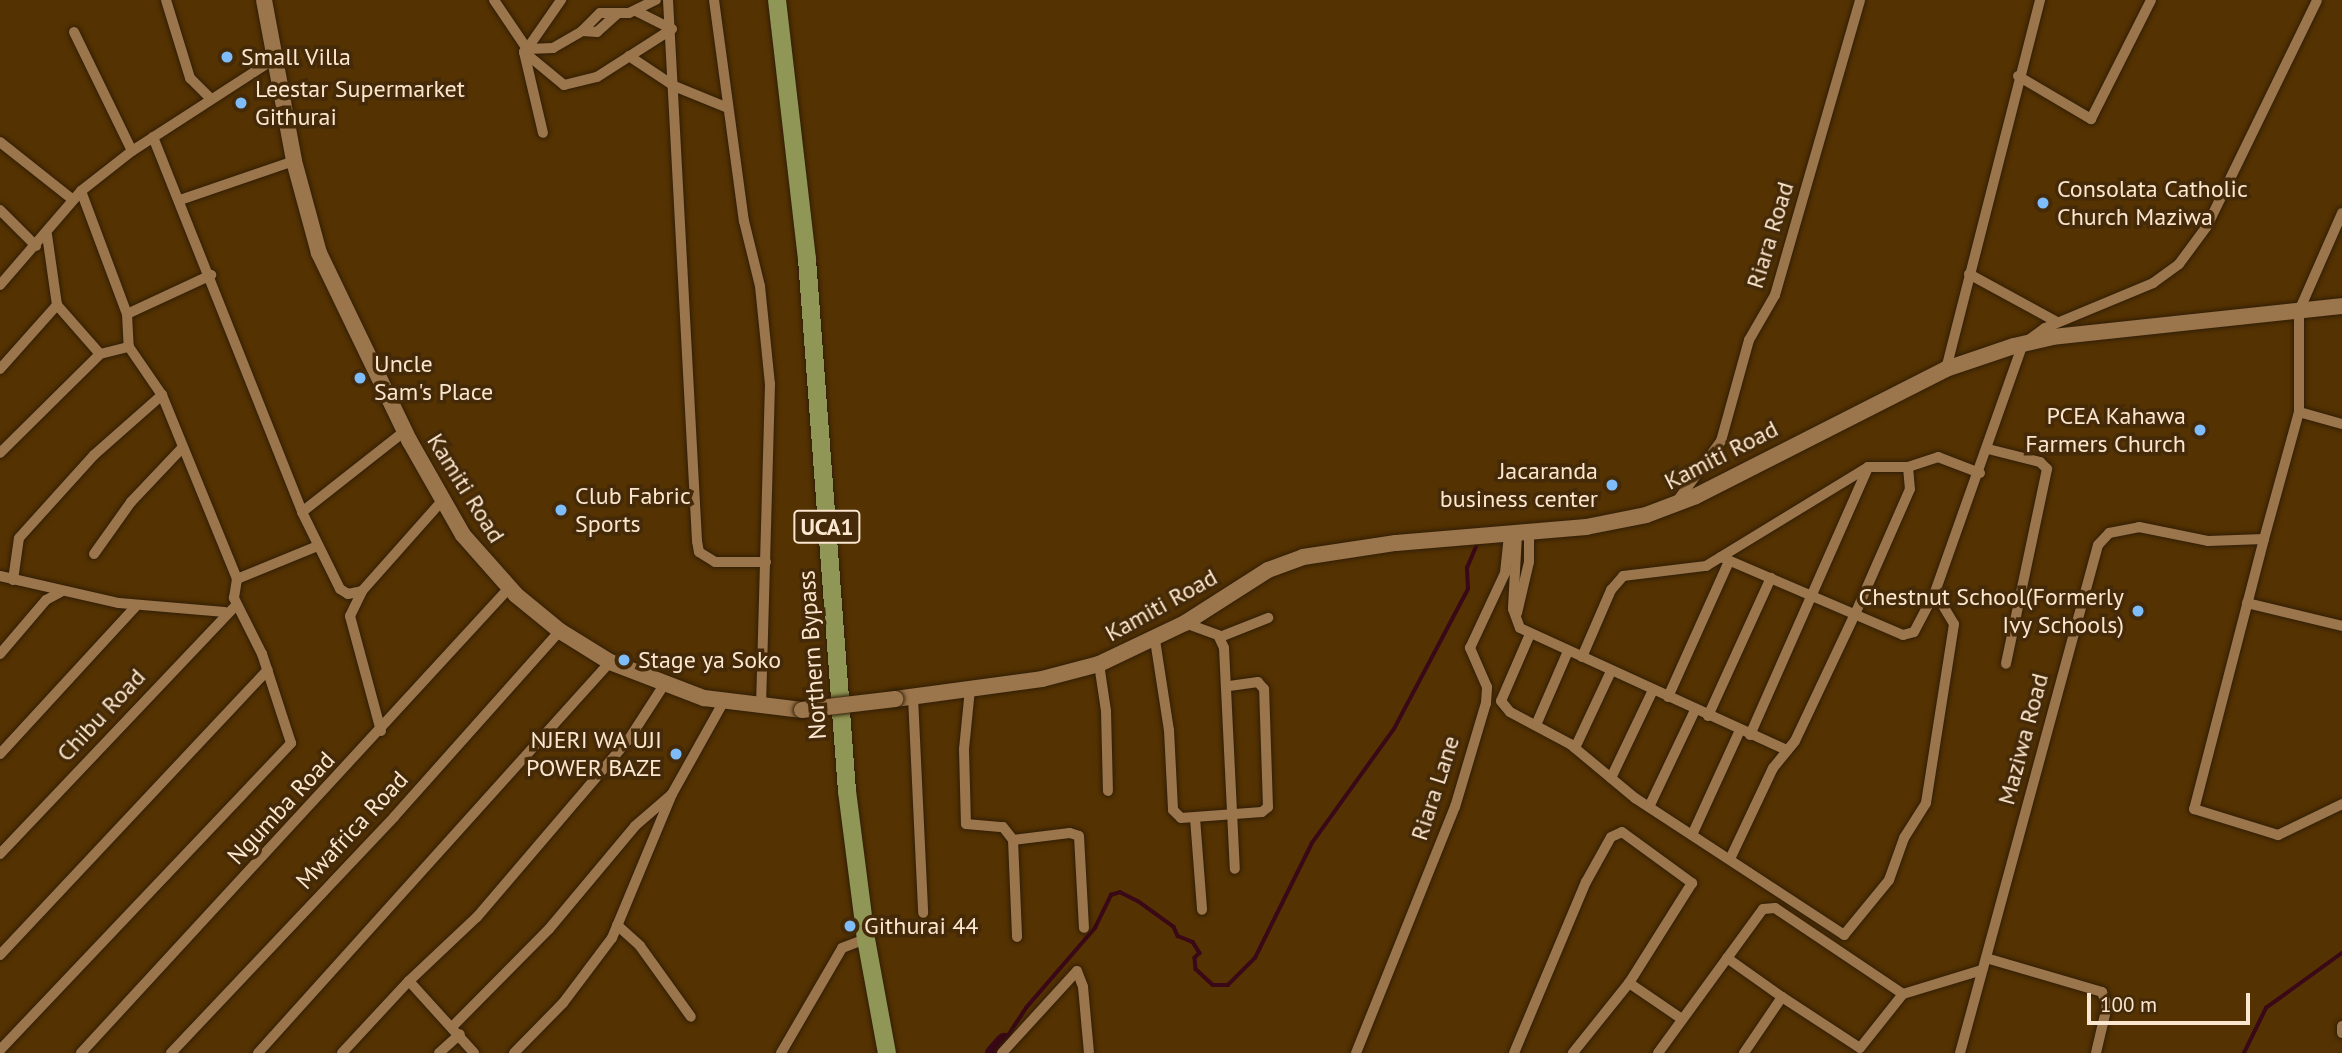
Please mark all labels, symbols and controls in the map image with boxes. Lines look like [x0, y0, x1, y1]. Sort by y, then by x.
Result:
place label: Small Villa [241, 43, 352, 71]
marker: Small Villa [219, 49, 235, 65]
place label: Leestar Supermarket Githurai [255, 75, 465, 131]
marker: Leestar Supermarket Githurai [233, 95, 249, 111]
place label: Consolata Catholic Church Maziwa [2057, 175, 2248, 231]
street label: Riara Road [1740, 178, 1800, 292]
marker: Consolata Catholic Church Maziwa [2035, 195, 2051, 211]
place label: Uncle Sam's Place [374, 350, 493, 406]
marker: Uncle Sam's Place [352, 370, 368, 386]
place label: PCEA Kahawa Farmers Church [2025, 402, 2186, 458]
street label: Kamiti Road [1659, 414, 1783, 496]
marker: PCEA Kahawa Farmers Church [2192, 422, 2208, 438]
street label: Kamiti Road [421, 428, 511, 548]
place label: Jacaranda business center [1440, 457, 1598, 513]
marker: Jacaranda business center [1604, 477, 1620, 493]
place label: Club Fabric Sports [575, 482, 691, 538]
marker: Club Fabric Sports [553, 502, 569, 518]
road number: UCA1 [792, 508, 862, 547]
street label: Kamiti Road [1100, 562, 1222, 648]
street label: Northern Bypass [792, 570, 832, 740]
place label: Chestnut School(Formerly Ivy Schools) [1859, 583, 2124, 639]
marker: Chestnut School(Formerly Ivy Schools) [2130, 603, 2146, 619]
place label: Stage ya Soko [638, 646, 781, 674]
marker: Stage ya Soko [616, 652, 632, 668]
street label: Chibu Road [51, 663, 151, 767]
street label: Maziwa Road [1992, 670, 2054, 808]
place label: NJERI WA UJI POWER BAZE [526, 726, 662, 782]
street label: Riara Lane [1405, 732, 1465, 844]
street label: Ngumba Road [222, 746, 340, 870]
marker: NJERI WA UJI POWER BAZE [668, 746, 684, 762]
street label: Mwafrica Road [290, 765, 414, 895]
place label: Githurai 44 [864, 912, 978, 940]
marker: Githurai 44 [842, 918, 858, 934]
scale bar [2090, 979, 2253, 1023]
text: 100 m [2100, 991, 2157, 1018]

